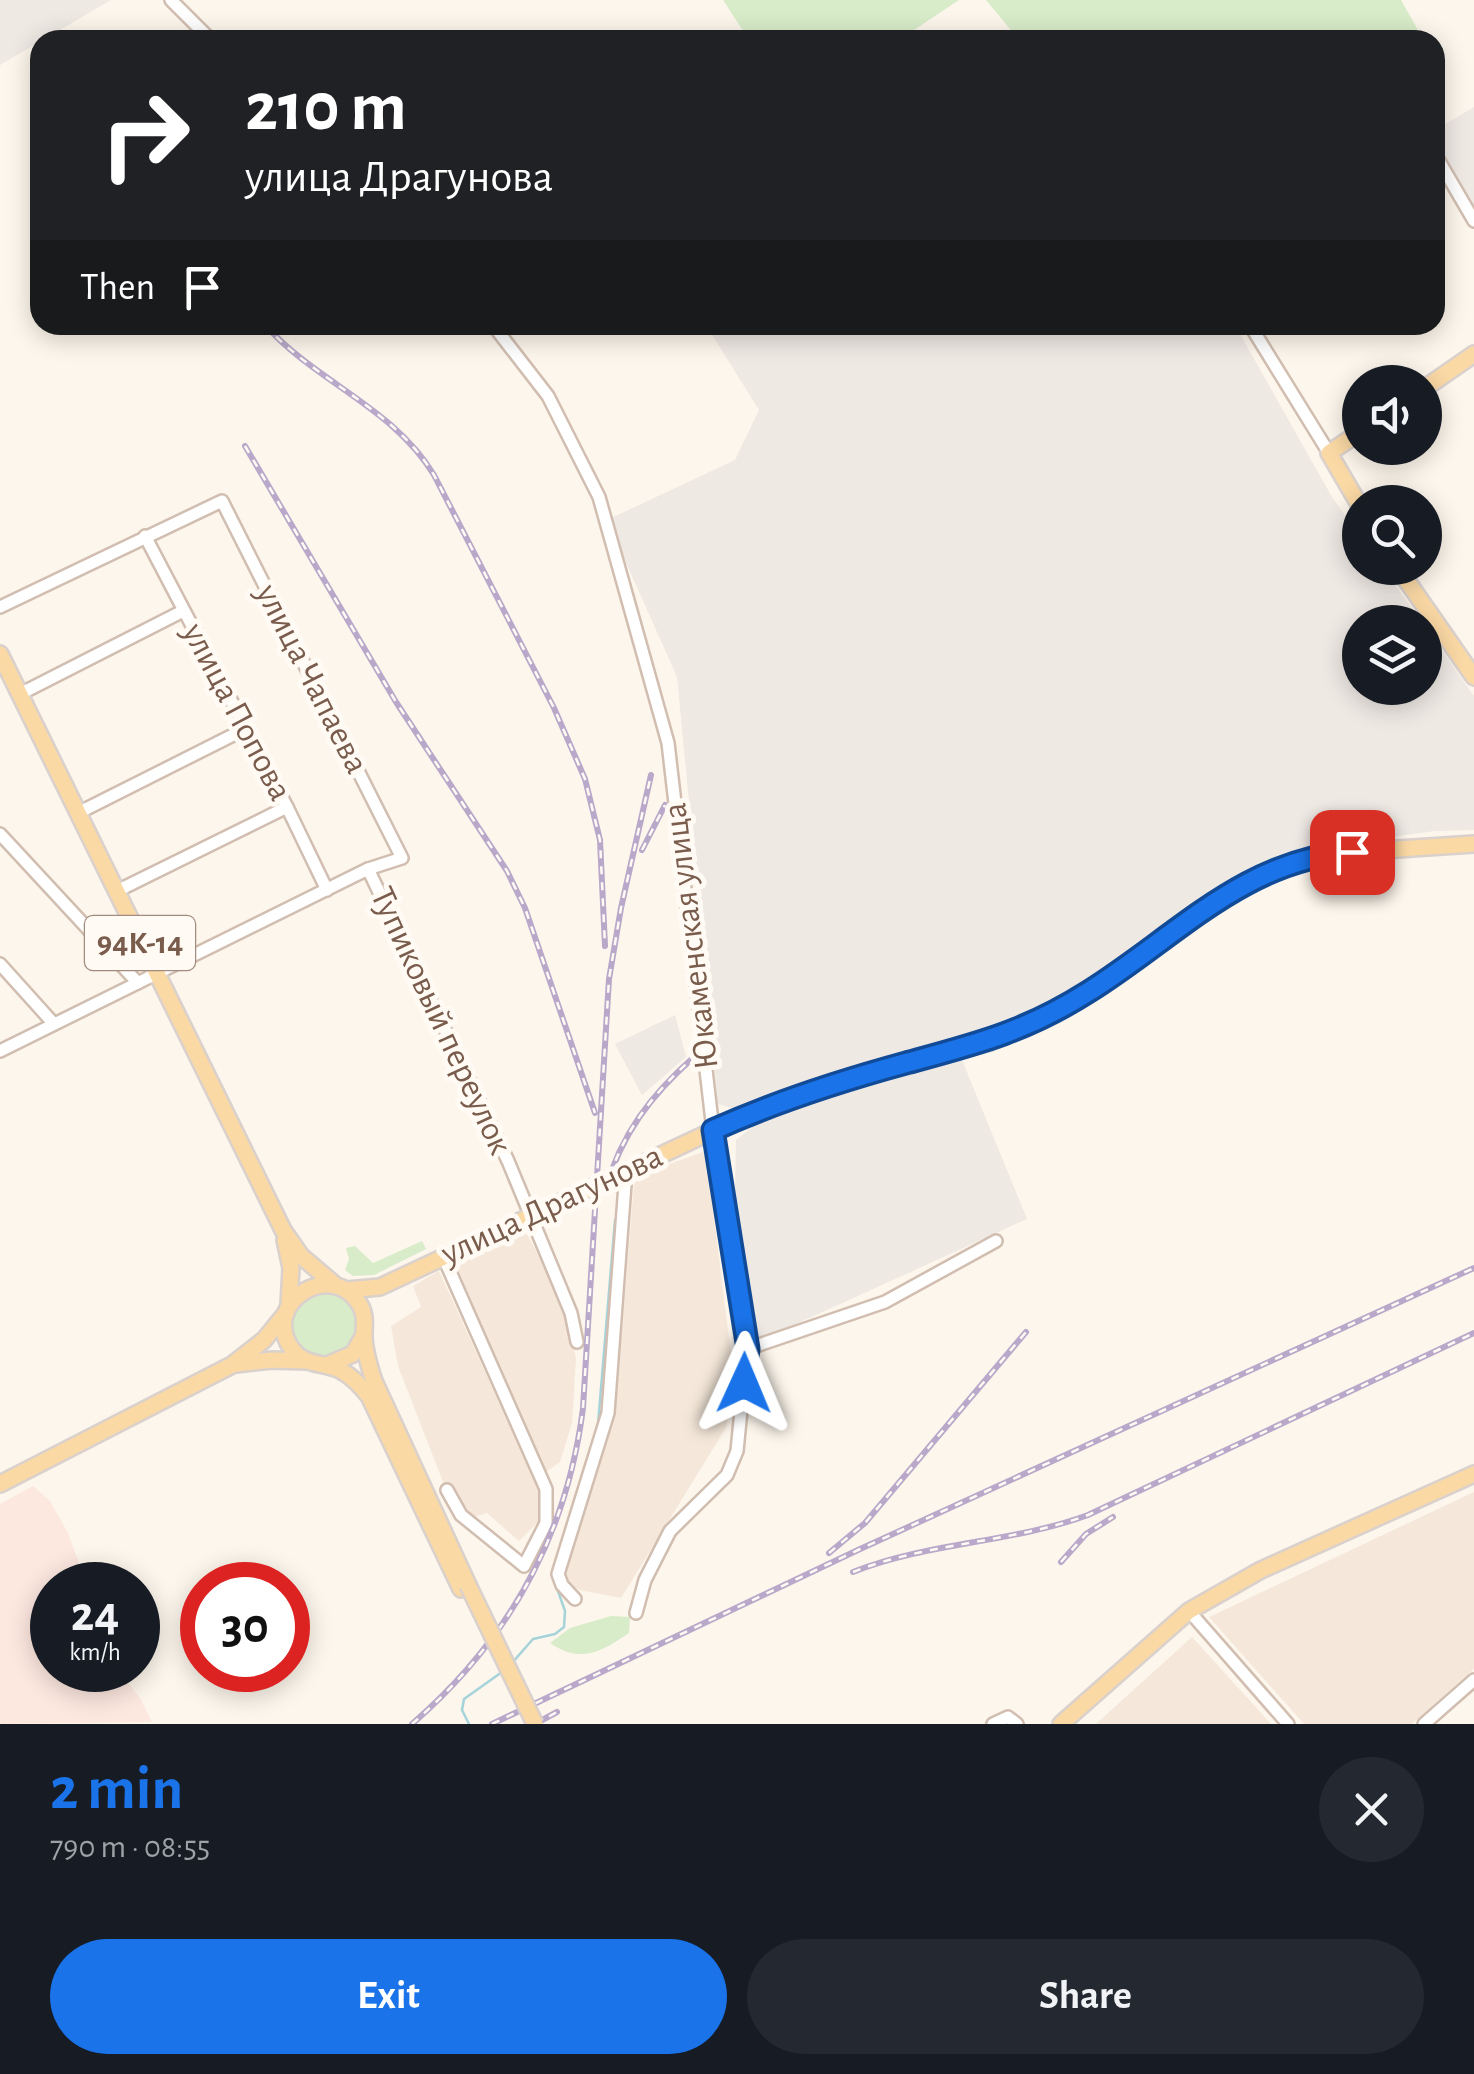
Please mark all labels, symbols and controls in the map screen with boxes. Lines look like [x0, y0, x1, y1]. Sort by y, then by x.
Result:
icon: right [80, 70, 210, 200]
text: 210 m [245, 73, 407, 143]
text: улица Драгунова [245, 155, 553, 200]
icon: arrive [175, 260, 230, 315]
text: Then [80, 269, 155, 307]
map controls [1342, 365, 1442, 705]
button: sound [1342, 365, 1442, 465]
button: search [1342, 485, 1442, 585]
street label: улица Чапаева [249, 578, 375, 779]
button: layers [1342, 605, 1442, 705]
street label: улица Попова [175, 617, 298, 806]
street label: Юкаменская улица [657, 801, 725, 1071]
pin [1310, 810, 1395, 895]
icon: arrive [1325, 825, 1380, 880]
street label: Тупиковый переулок [364, 882, 518, 1160]
road number: 94К-14 [85, 916, 195, 970]
street label: улица Драгунова [435, 1138, 668, 1272]
position arrow [692, 1331, 796, 1435]
speed limit sign: 30 [180, 1562, 310, 1692]
text: 24 [71, 1590, 119, 1640]
text: km/h [69, 1640, 121, 1665]
button: close [1319, 1757, 1424, 1862]
text: 2 min [50, 1760, 183, 1820]
text: 790 m · 08:55 [50, 1831, 210, 1863]
button: Exit [50, 1939, 727, 2054]
button: Share [747, 1939, 1424, 2054]

